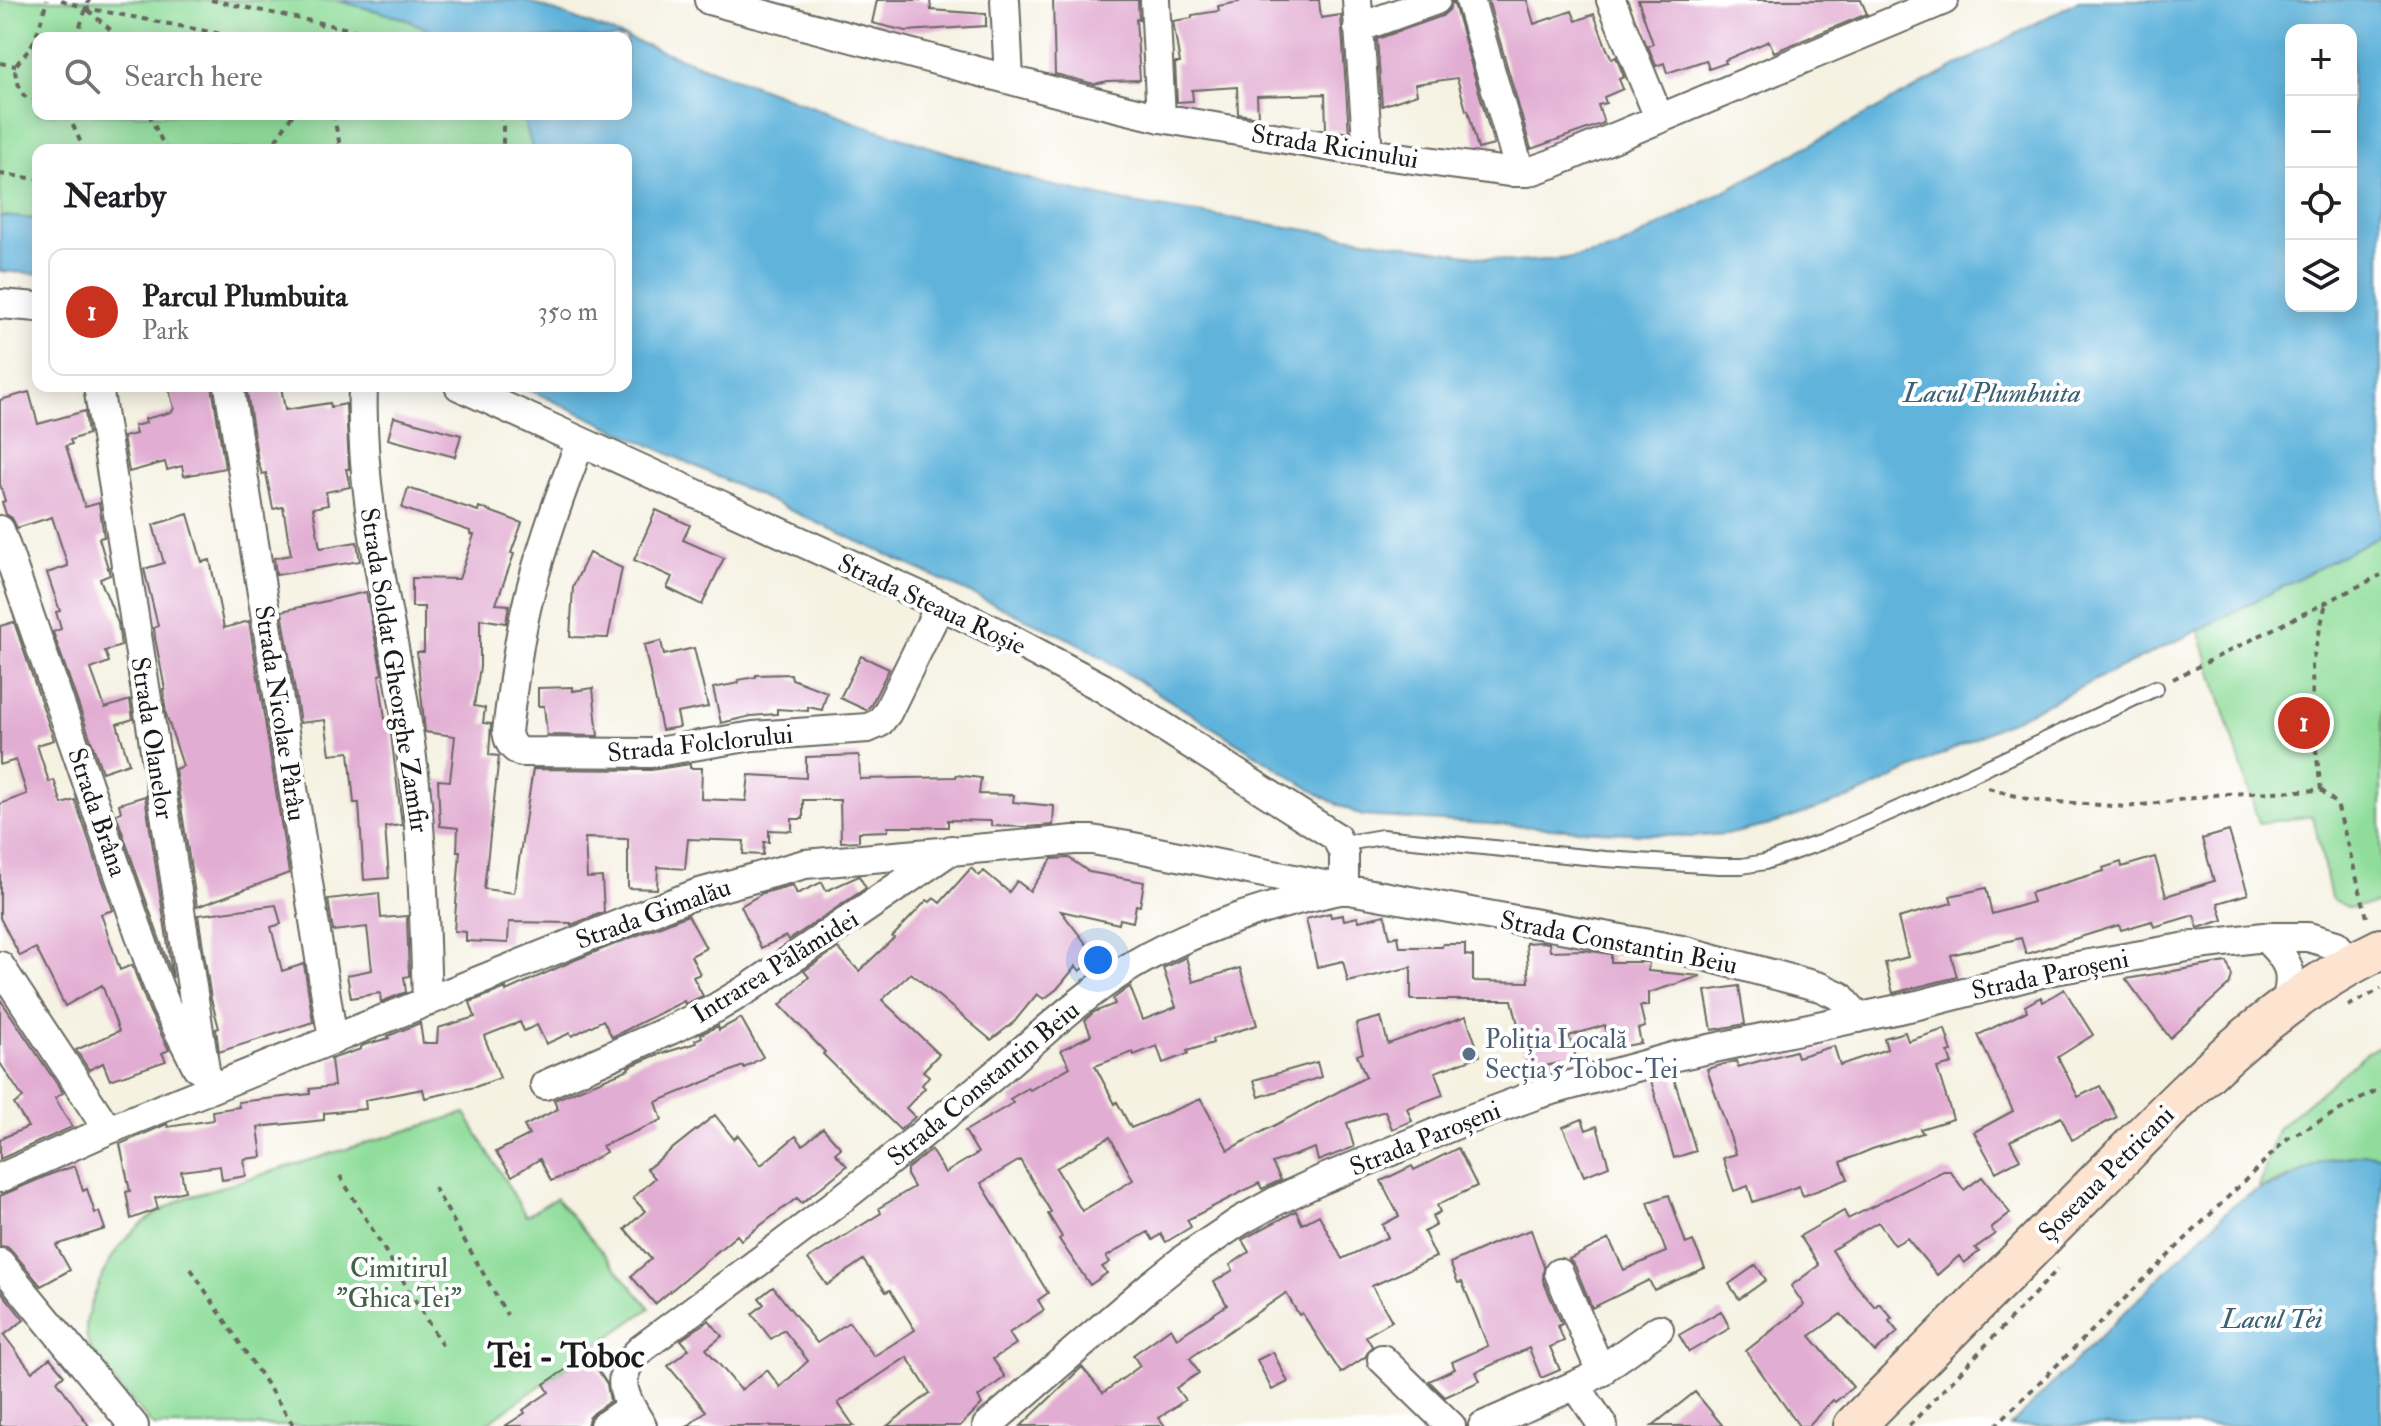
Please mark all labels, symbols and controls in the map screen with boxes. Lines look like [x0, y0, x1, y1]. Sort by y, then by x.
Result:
map controls [2285, 24, 2357, 312]
button: + [2285, 24, 2357, 96]
search box [32, 32, 632, 120]
icon: search [60, 54, 104, 98]
text: Search here [124, 58, 263, 95]
button: − [2285, 96, 2357, 168]
street label: Strada Ricinului [1249, 118, 1421, 176]
button: locate [2285, 168, 2357, 240]
text: Nearby [64, 175, 166, 218]
button: layers [2285, 240, 2357, 312]
text: Parcul Plumbuita [142, 278, 348, 315]
text: 1 [87, 296, 97, 328]
text: 350 m [538, 296, 598, 328]
text: Park [142, 315, 189, 347]
water label: Lacul Plumbuita [1902, 376, 2081, 411]
street label: Strada Soldat Gheorghe Zamfir [353, 505, 436, 835]
street label: Strada Steaua Roșie [832, 547, 1031, 663]
street label: Strada Nicolae Pârâu [247, 603, 313, 823]
street label: Strada Olanelor [123, 655, 181, 822]
pin: 1 [2278, 693, 2330, 753]
street label: Strada Folclorului [606, 718, 795, 770]
street label: Strada Brâna [60, 744, 134, 881]
street label: Strada Gimalău [571, 871, 735, 957]
street label: Intrarea Pălămidei [687, 903, 865, 1031]
street label: Strada Constantin Beiu [1498, 904, 1740, 982]
your location [1078, 940, 1118, 980]
street label: Strada Paroșeni [1969, 943, 2132, 1007]
street label: Strada Constantin Beiu [881, 994, 1086, 1173]
place label: Poliția Locală Secția 5 Toboc-Tei [1485, 1024, 1678, 1086]
marker: Poliția Locală Secția 5 Toboc-Tei [1460, 1045, 1478, 1063]
street label: Strada Paroșeni [1345, 1094, 1505, 1184]
street label: Șoseaua Petricani [2032, 1099, 2181, 1248]
park label: Cimitirul "Ghica Tei" [336, 1253, 462, 1315]
water label: Lacul Tei [2220, 1302, 2323, 1337]
district label: Tei - Toboc [487, 1335, 645, 1378]

